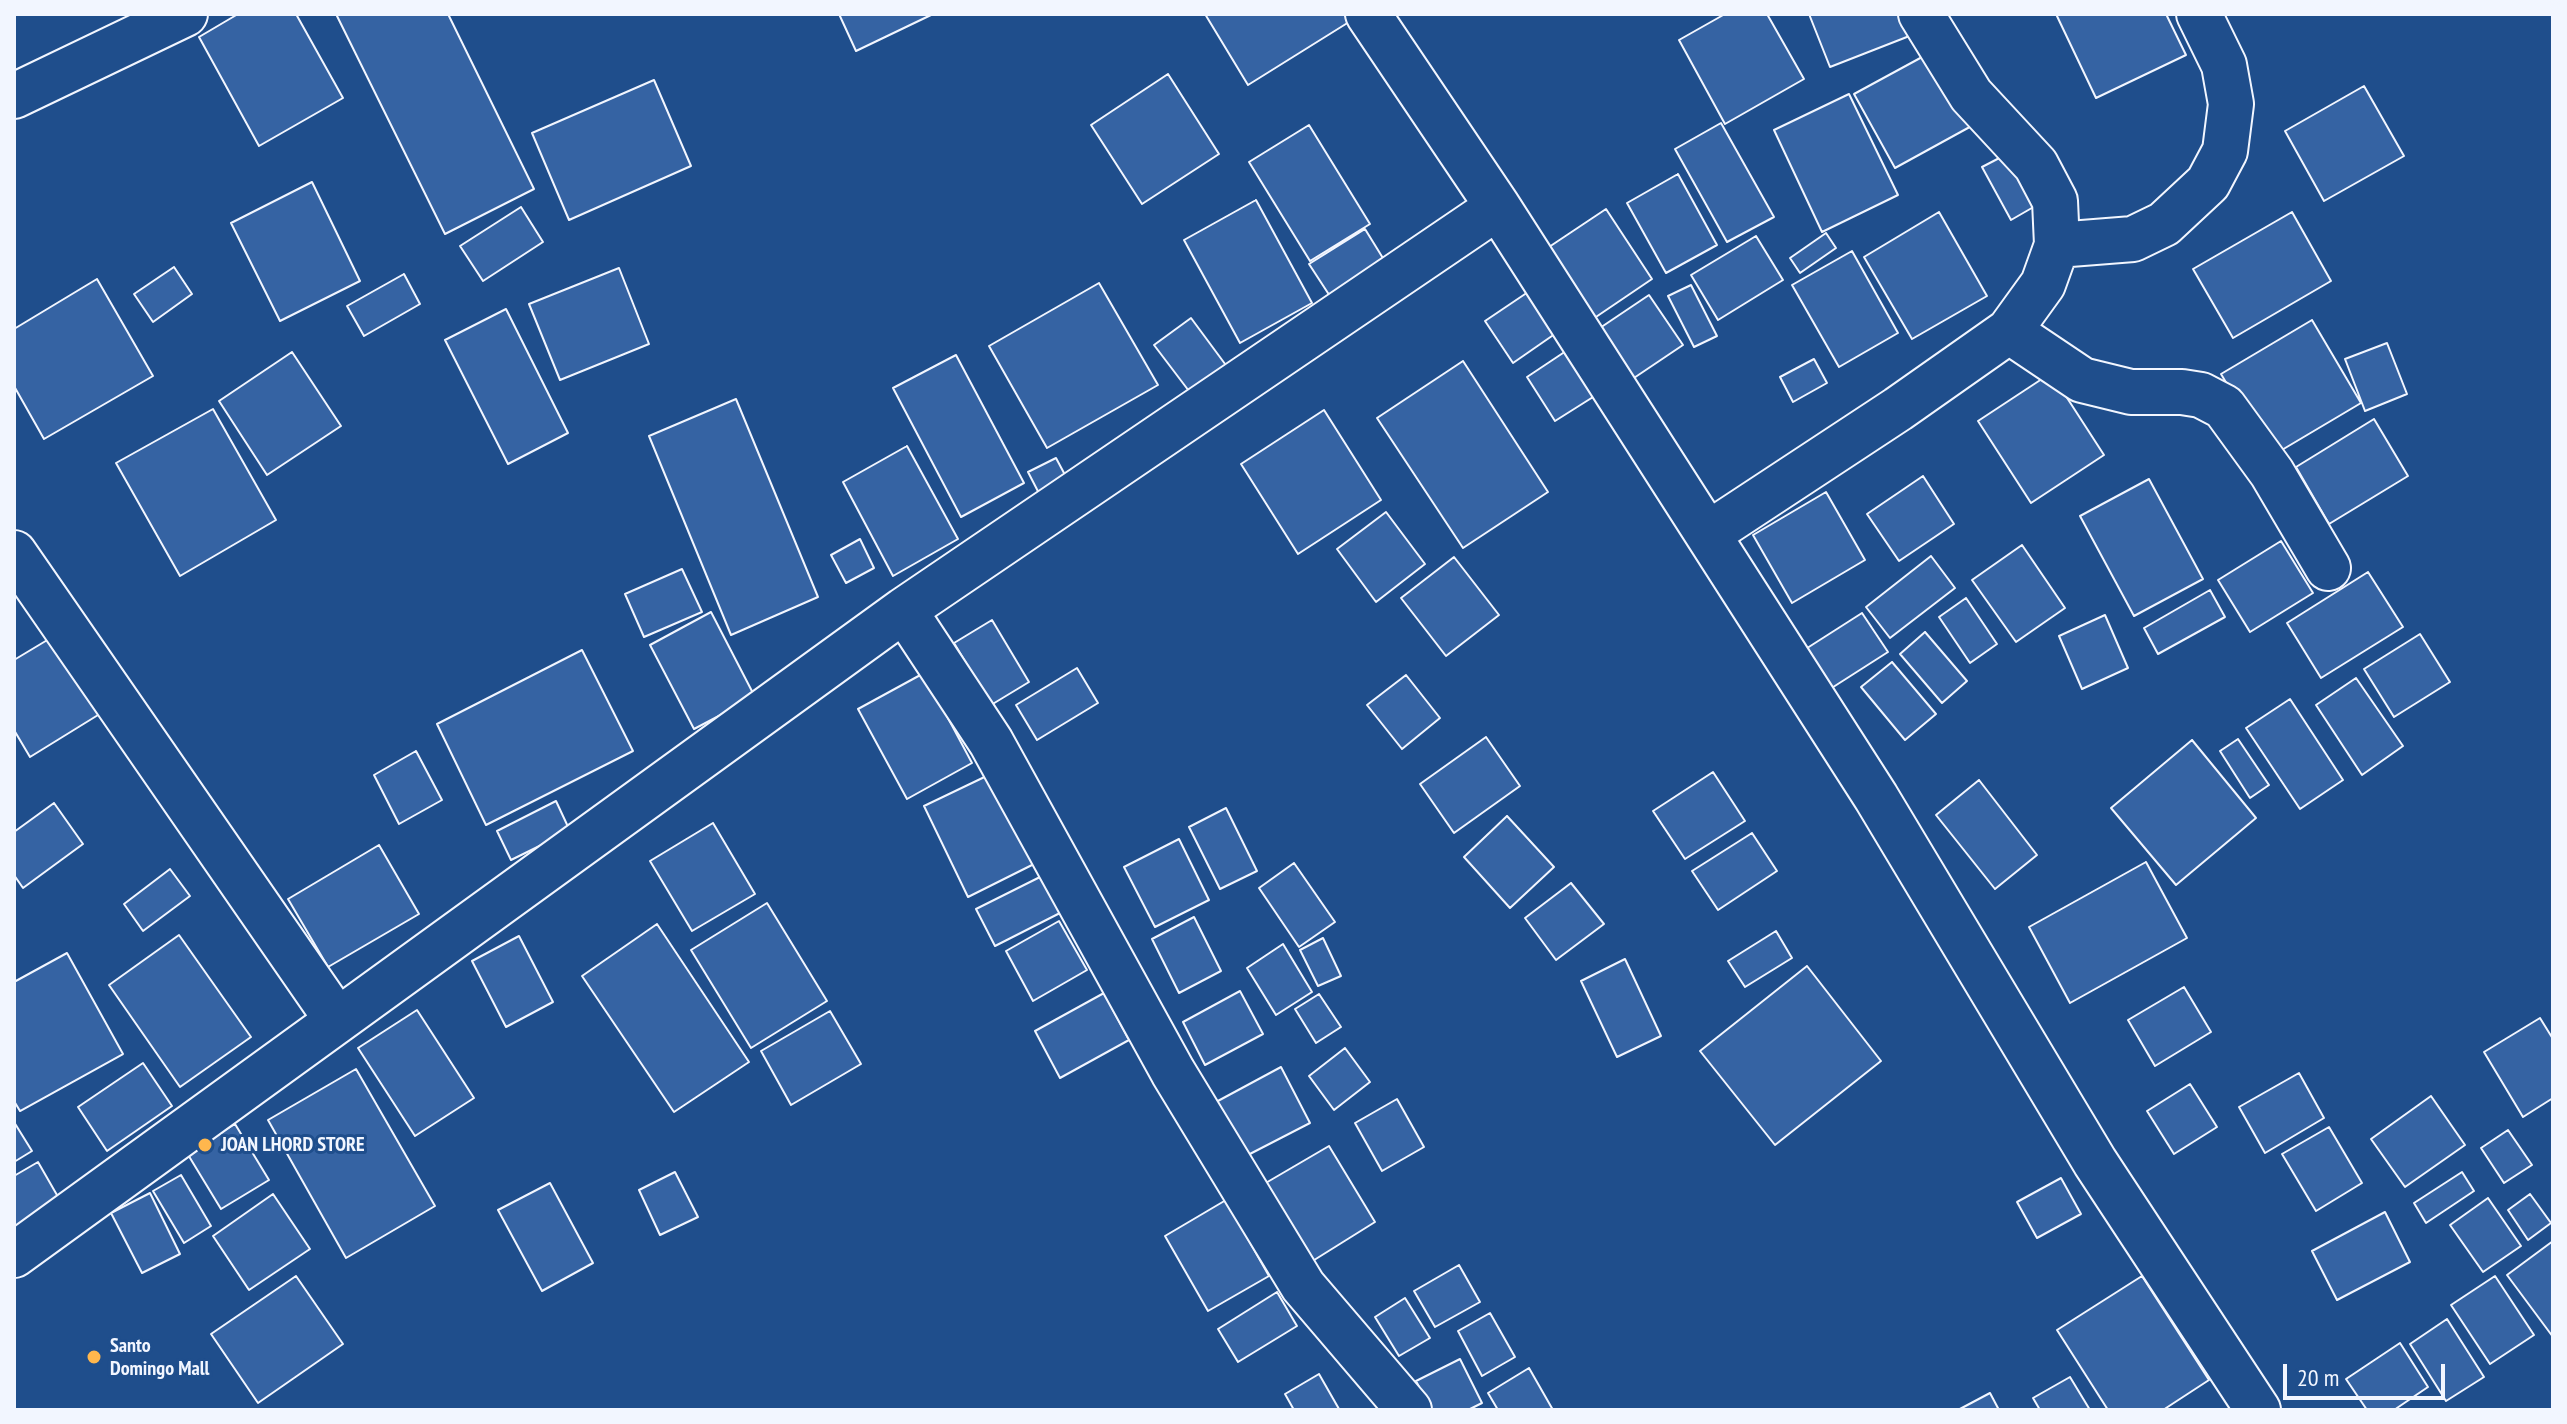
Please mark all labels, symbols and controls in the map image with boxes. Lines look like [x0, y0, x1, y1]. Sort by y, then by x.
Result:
place label: JOAN LHORD STORE [221, 1133, 365, 1157]
marker: JOAN LHORD STORE [196, 1136, 214, 1154]
place label: Santo Domingo Mall [110, 1334, 209, 1381]
marker: Santo Domingo Mall [85, 1348, 103, 1366]
scale bar [2287, 1348, 2449, 1398]
text: 20 m [2297, 1362, 2339, 1393]

